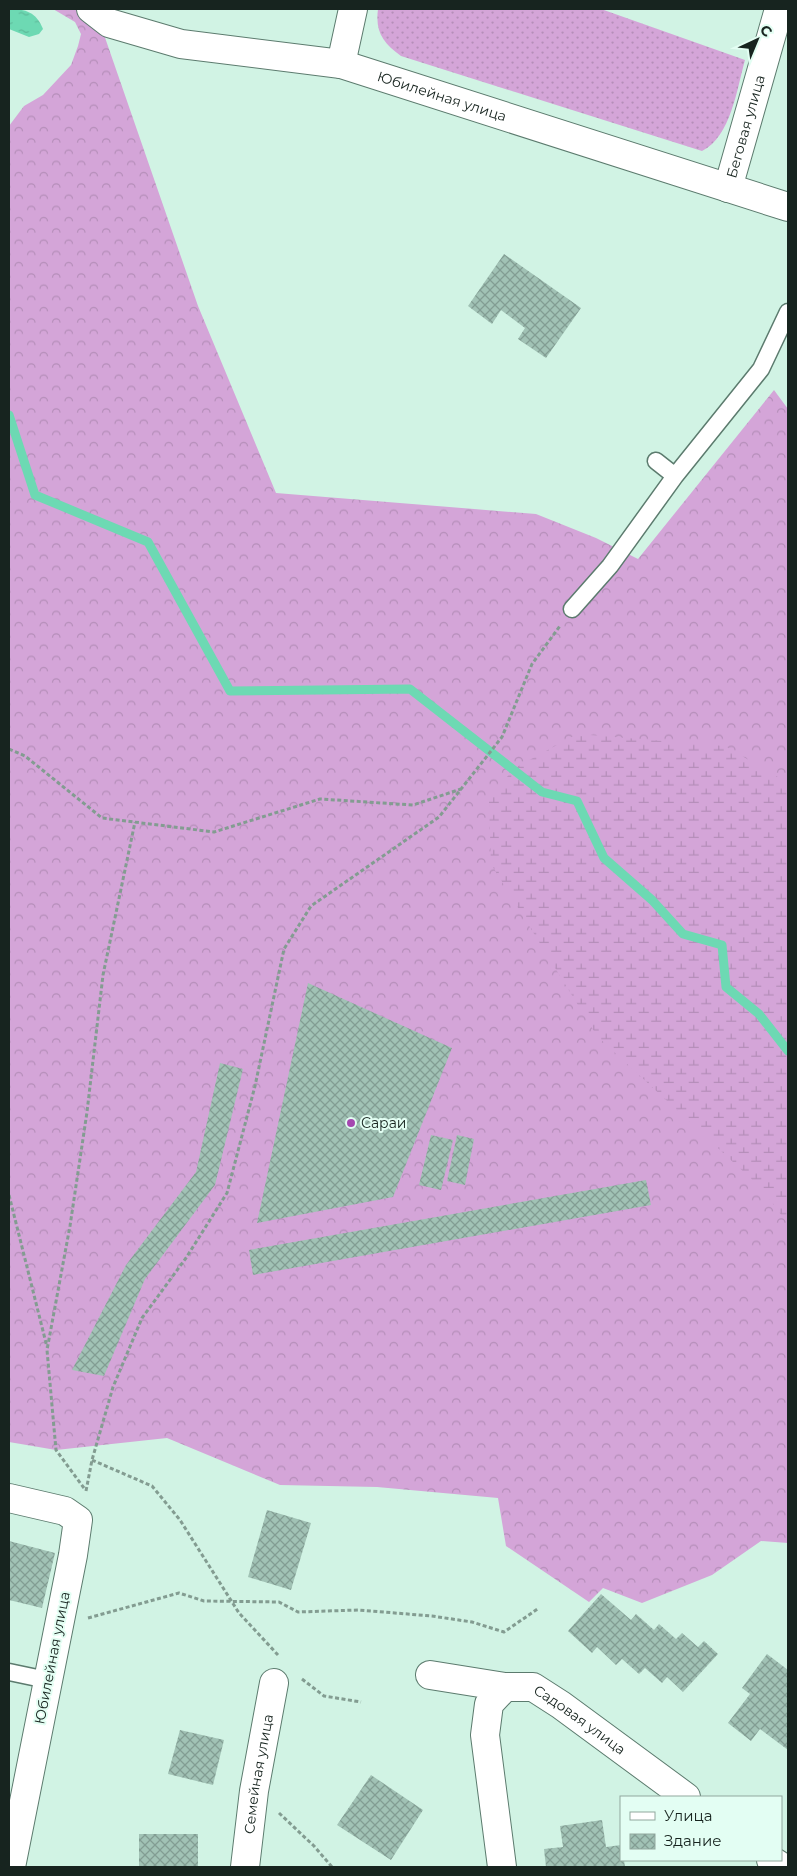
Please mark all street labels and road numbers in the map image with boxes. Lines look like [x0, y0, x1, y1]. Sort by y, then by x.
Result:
street label: Юбилейная улица [375, 67, 509, 125]
street label: Беговая улица [722, 73, 769, 180]
street label: Юбилейная улица [30, 1590, 74, 1726]
street label: Садовая улица [530, 1681, 629, 1759]
street label: Семейная улица [240, 1713, 277, 1835]

